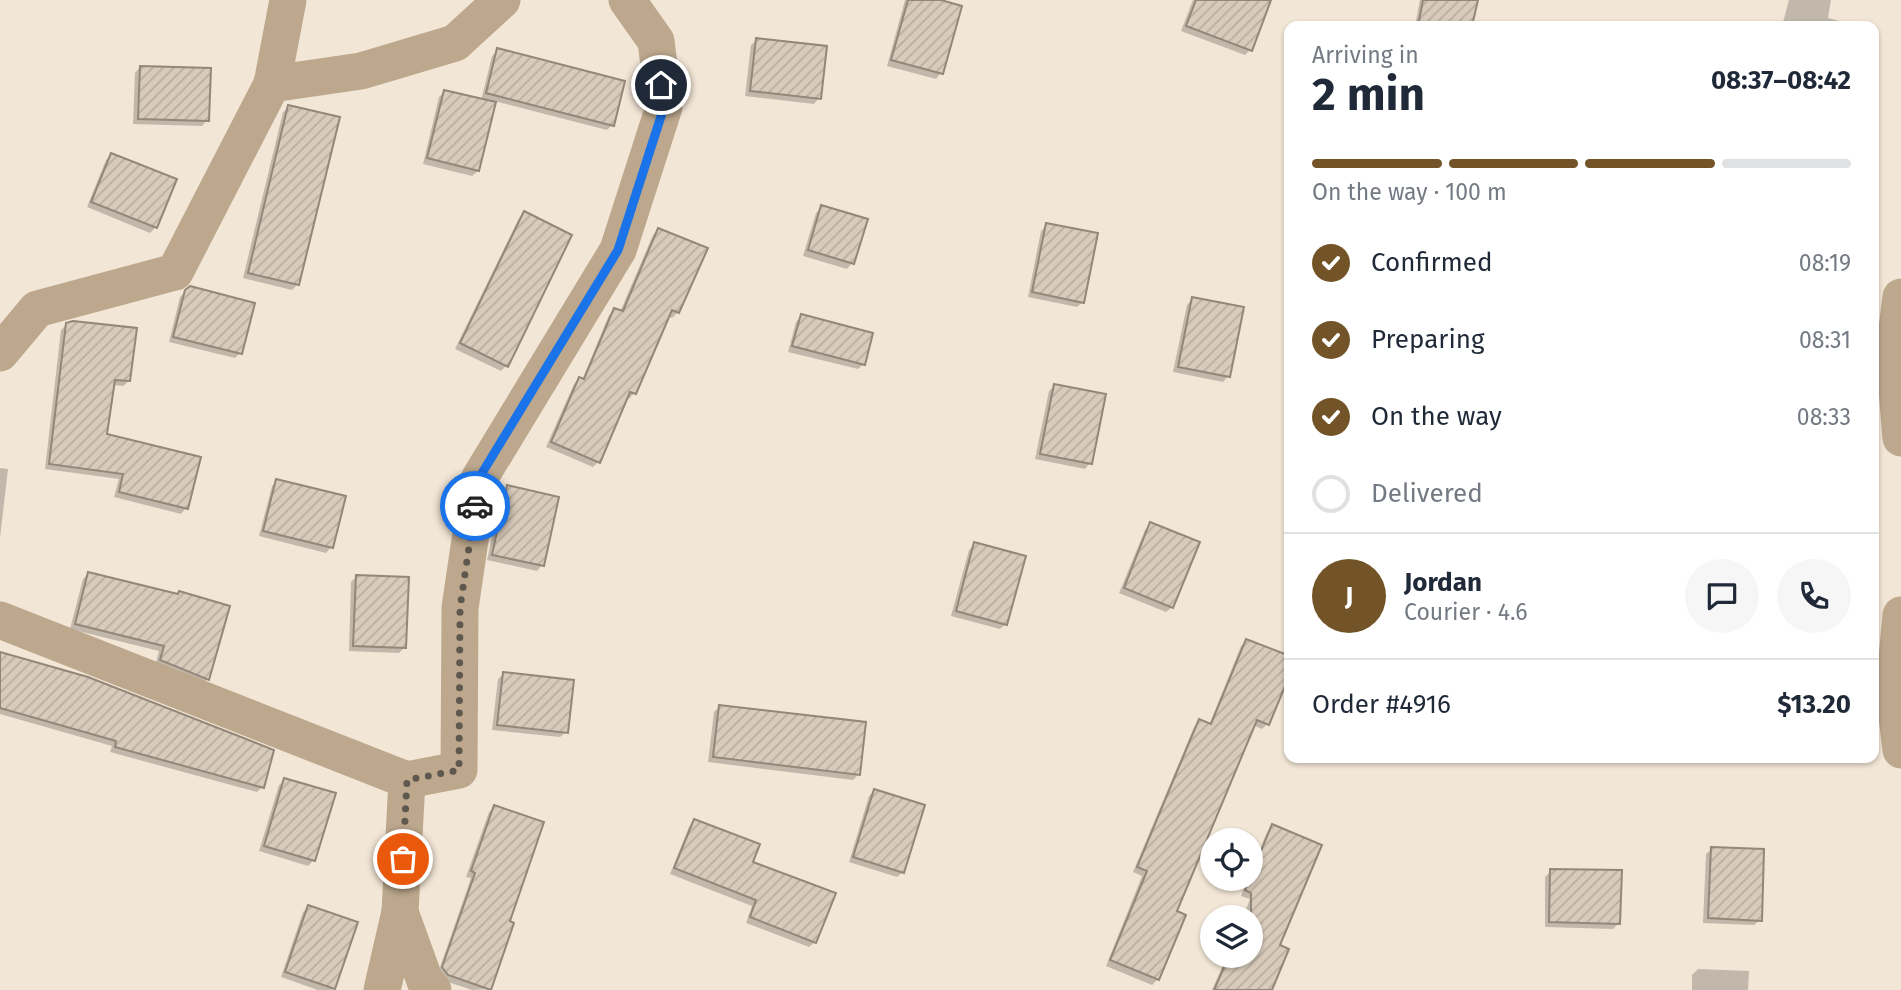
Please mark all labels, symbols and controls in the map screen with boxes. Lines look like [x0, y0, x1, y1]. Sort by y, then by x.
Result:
text: Arriving in [1312, 41, 1419, 69]
pin [631, 55, 691, 115]
text: 08:37–08:42 [1711, 65, 1851, 96]
icon: home [642, 66, 680, 104]
text: 2 min [1312, 67, 1425, 122]
text: On the way · 100 m [1312, 178, 1507, 206]
icon: check [1312, 244, 1350, 282]
text: Confirmed [1371, 247, 1492, 278]
text: 08:19 [1799, 249, 1851, 277]
icon: check [1312, 321, 1350, 359]
text: Preparing [1371, 324, 1484, 355]
text: 08:31 [1799, 326, 1851, 354]
icon: check [1312, 398, 1350, 436]
text: On the way [1371, 401, 1502, 432]
text: 08:33 [1797, 403, 1851, 431]
courier [440, 471, 510, 541]
text: Delivered [1371, 478, 1483, 509]
icon: car [456, 487, 494, 525]
button: chat [1685, 559, 1759, 633]
button: phone [1777, 559, 1851, 633]
text: Jordan [1404, 567, 1482, 598]
text: J [1345, 581, 1353, 612]
text: Courier · 4.6 [1404, 598, 1528, 626]
text: Order #4916 [1312, 689, 1451, 720]
text: $13.20 [1777, 689, 1851, 720]
map controls [1200, 828, 1263, 968]
button: locate [1200, 828, 1263, 891]
pin [373, 829, 433, 889]
icon: bag [384, 840, 422, 878]
button: layers [1200, 905, 1263, 968]

